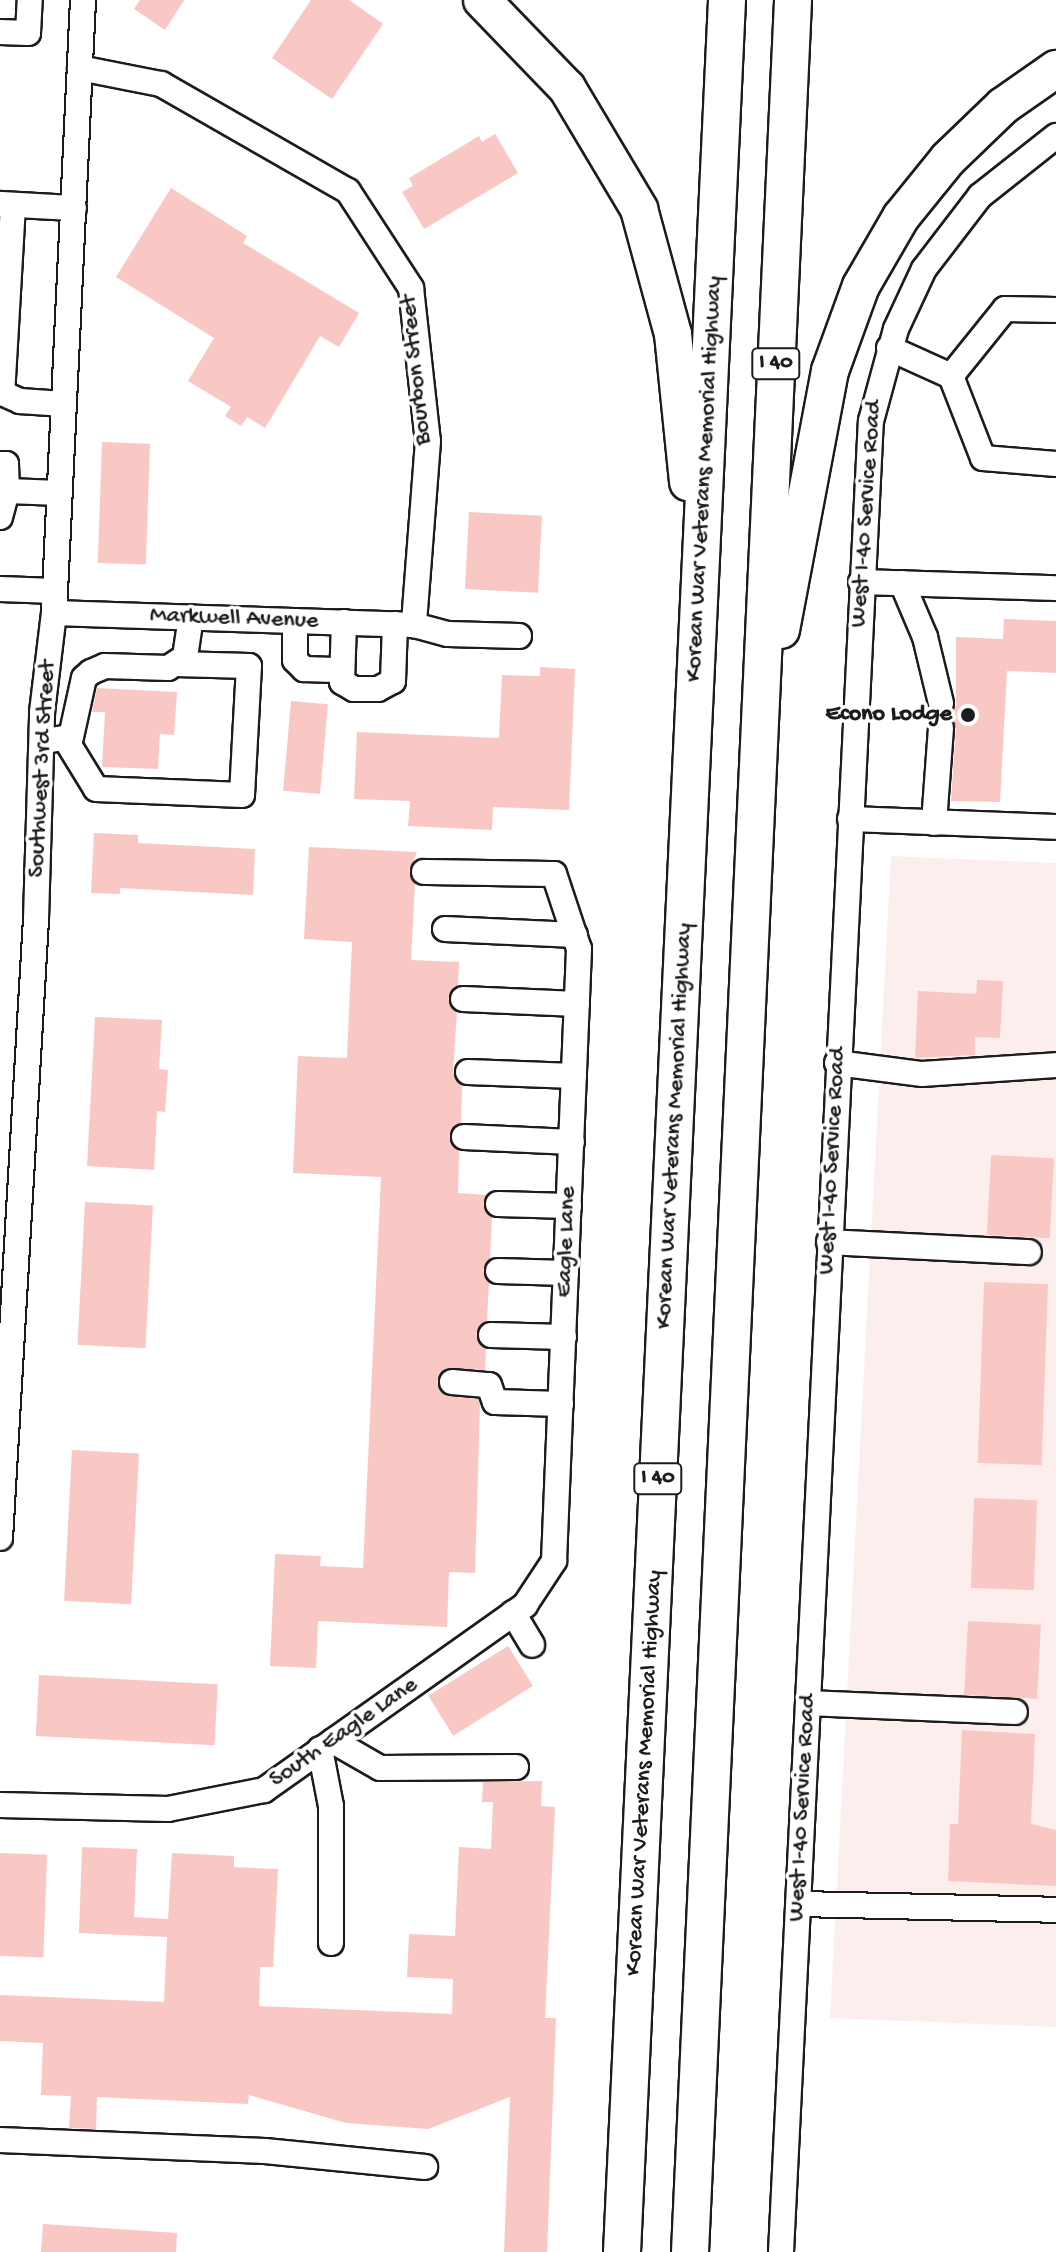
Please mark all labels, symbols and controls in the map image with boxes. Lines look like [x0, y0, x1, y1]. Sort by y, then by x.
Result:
street label: Korean War Veterans Memorial Highway [680, 275, 730, 683]
street label: Bourbon Street [395, 294, 439, 446]
road number: I 40 [750, 346, 802, 382]
street label: West I-40 Service Road [845, 400, 889, 628]
street label: Markwell Avenue [149, 602, 319, 636]
street label: Southwest 3rd Street [23, 660, 63, 878]
place label: Econo Lodge [826, 701, 952, 729]
marker: Econo Lodge [959, 706, 977, 724]
street label: Korean War Veterans Memorial Highway [650, 922, 700, 1330]
street label: West I-40 Service Road [813, 1047, 853, 1275]
street label: Eagle Lane [551, 1186, 583, 1298]
road number: I 40 [632, 1461, 684, 1497]
street label: Korean War Veterans Memorial Highway [620, 1569, 670, 1977]
street label: South Eagle Lane [264, 1671, 424, 1795]
street label: West I-40 Service Road [783, 1694, 823, 1922]

